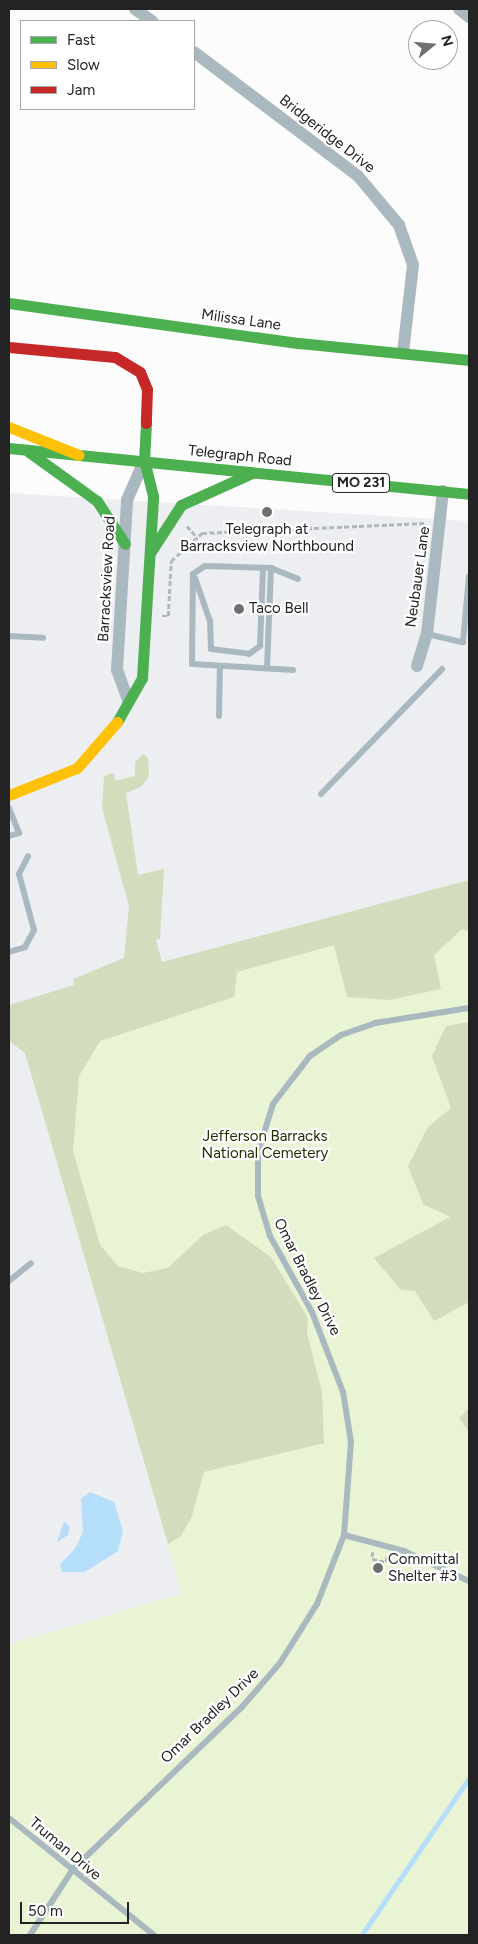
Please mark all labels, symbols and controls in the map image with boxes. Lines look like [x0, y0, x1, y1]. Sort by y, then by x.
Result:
legend [20, 20, 195, 110]
north arrow [408, 20, 458, 70]
text: Fast [67, 31, 95, 49]
text: N [437, 33, 457, 48]
text: Slow [67, 56, 100, 74]
text: Jam [67, 81, 95, 99]
street label: Bridgeridge Drive [276, 91, 378, 177]
street label: Milissa Lane [200, 306, 282, 334]
street label: Telegraph Road [187, 442, 293, 470]
road number: MO 231 [331, 472, 391, 494]
marker: Telegraph at Barracksview Northbound [261, 506, 273, 518]
street label: Barracksview Road [95, 515, 119, 643]
place label: Telegraph at Barracksview Northbound [180, 520, 354, 555]
street label: Neubauer Lane [402, 525, 434, 629]
place label: Taco Bell [249, 600, 308, 618]
marker: Taco Bell [233, 603, 245, 615]
park label: Jefferson Barracks National Cemetery [202, 1127, 328, 1162]
street label: Omar Bradley Drive [270, 1215, 344, 1339]
place label: Committal Shelter #3 [388, 1550, 459, 1585]
marker: Committal Shelter #3 [372, 1562, 384, 1574]
street label: Omar Bradley Drive [157, 1665, 263, 1767]
street label: Truman Drive [25, 1814, 105, 1884]
scale bar [22, 1892, 131, 1924]
text: 50 m [28, 1902, 63, 1920]

